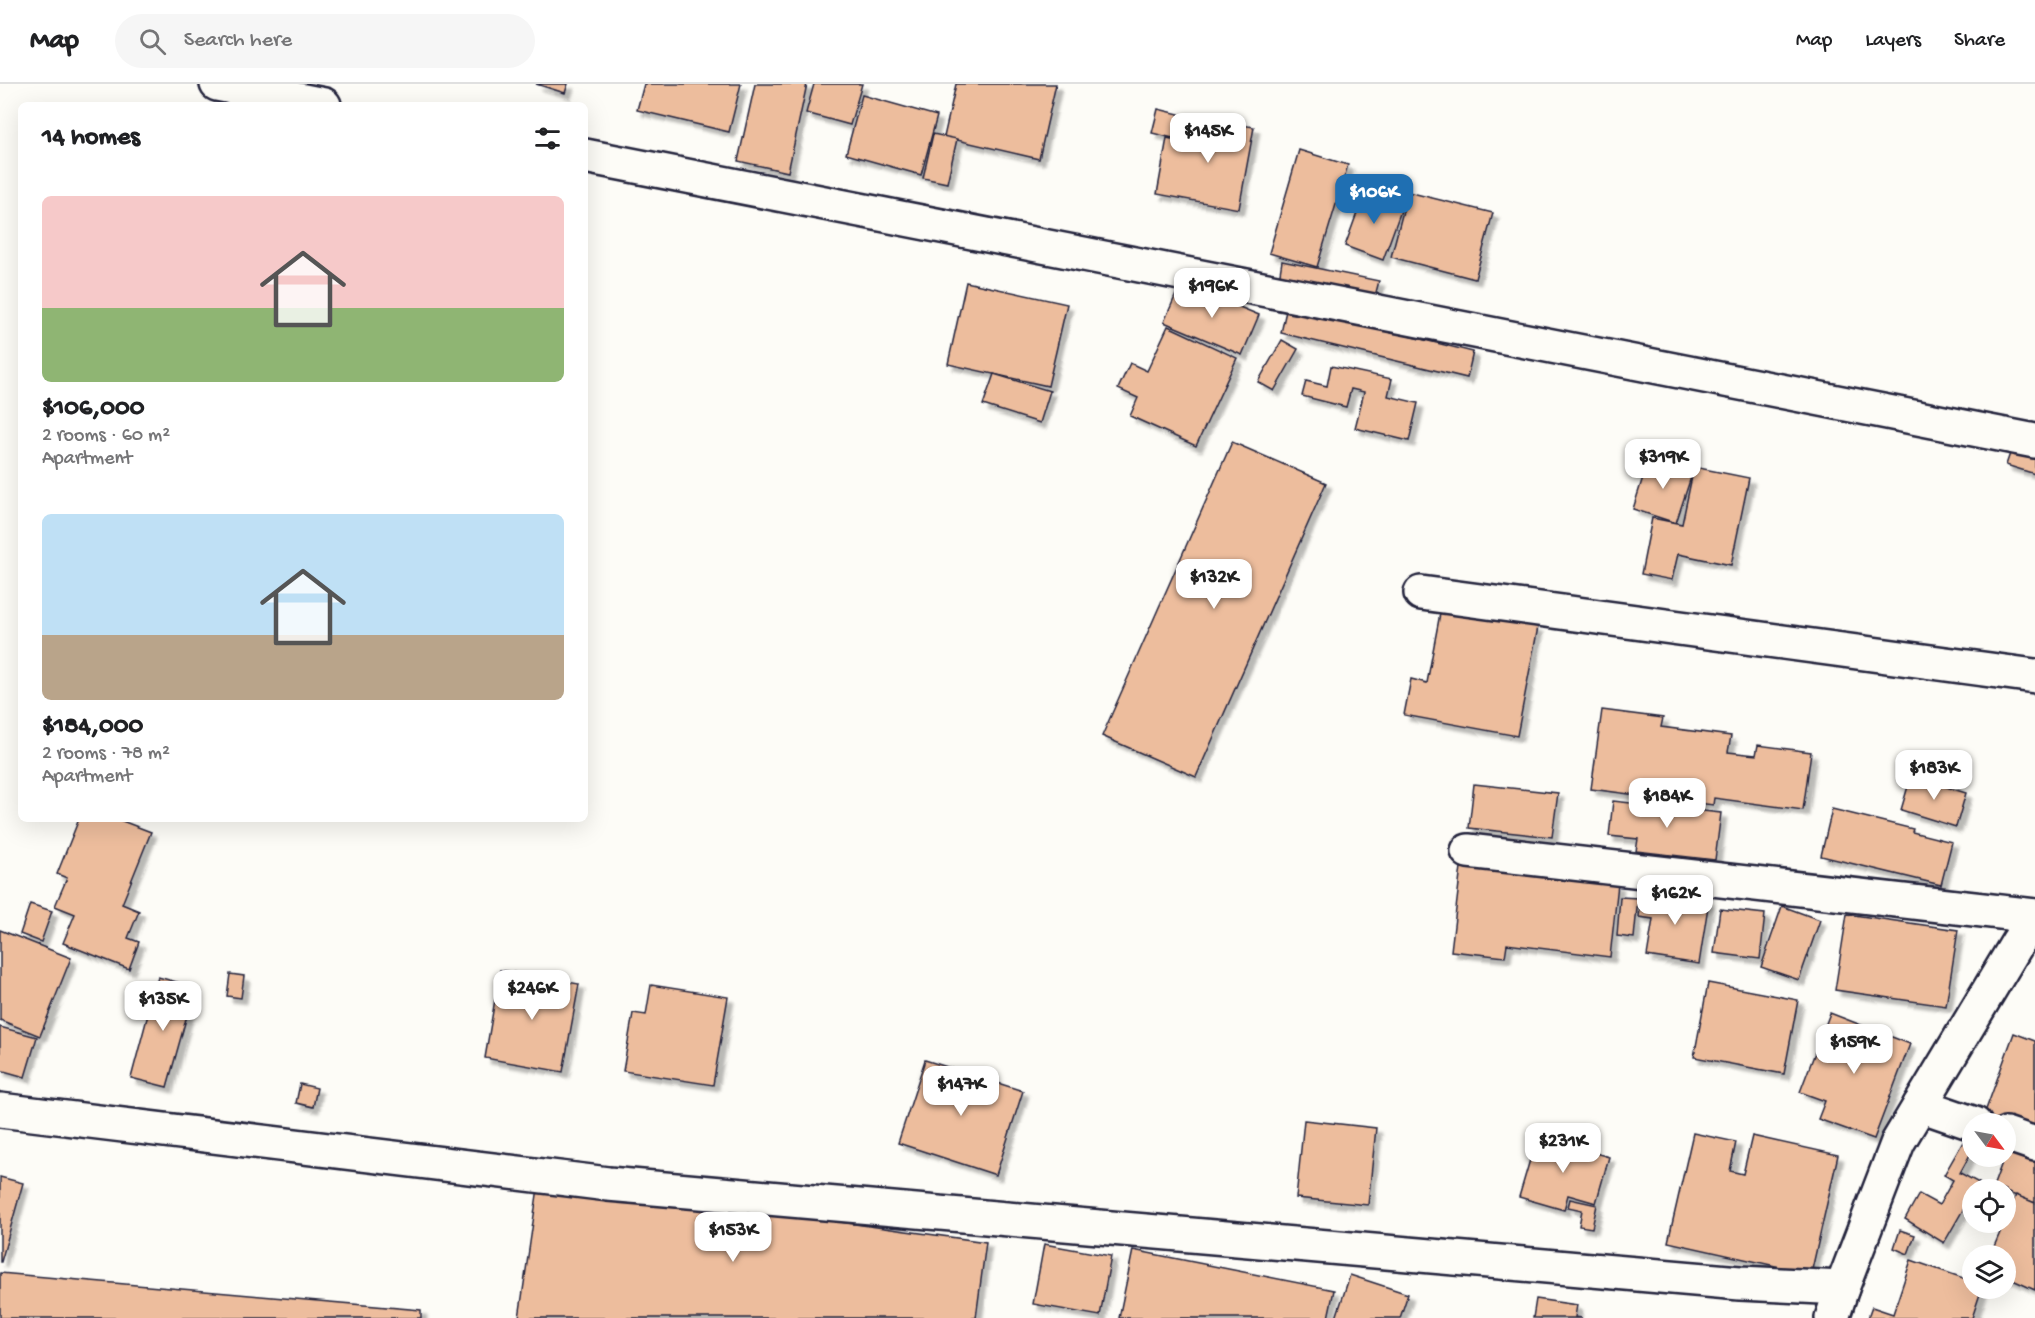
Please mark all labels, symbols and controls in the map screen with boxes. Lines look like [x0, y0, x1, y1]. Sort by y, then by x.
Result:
search box [115, 14, 535, 68]
text: Map [30, 25, 79, 58]
icon: search [136, 25, 169, 58]
text: Search here [184, 28, 292, 54]
text: Map [1796, 29, 1832, 54]
text: Layers [1865, 29, 1921, 54]
text: Share [1954, 29, 2005, 54]
pin: $145K [1166, 113, 1250, 164]
text: $145K [1184, 121, 1232, 144]
icon: filters [531, 122, 564, 155]
text: 14 homes [42, 123, 140, 154]
pin: $106K [1332, 174, 1416, 225]
text: $106K [1349, 182, 1399, 205]
icon: home [249, 235, 357, 343]
pin: $196K [1170, 268, 1254, 319]
text: $196K [1188, 276, 1236, 299]
text: $106,000 [42, 394, 145, 425]
text: 2 rooms · 60 m² [42, 425, 170, 448]
pin: $319K [1621, 439, 1705, 490]
text: $319K [1639, 447, 1687, 470]
text: Apartment [42, 448, 132, 471]
icon: home [249, 553, 357, 661]
pin: $132K [1172, 559, 1256, 610]
text: $132K [1190, 567, 1238, 590]
text: $184,000 [42, 712, 143, 743]
text: 2 rooms · 78 m² [42, 743, 170, 766]
pin: $183K [1892, 750, 1976, 801]
text: $183K [1909, 758, 1959, 781]
text: Apartment [42, 766, 132, 789]
pin: $184K [1625, 778, 1709, 829]
text: $184K [1643, 786, 1691, 809]
pin: $162K [1633, 875, 1717, 926]
text: $162K [1651, 883, 1699, 906]
pin: $246K [490, 970, 574, 1021]
text: $246K [507, 978, 557, 1001]
pin: $135K [121, 981, 205, 1032]
text: $135K [139, 989, 187, 1012]
pin: $159K [1812, 1024, 1896, 1075]
text: $159K [1830, 1032, 1878, 1055]
pin: $147K [919, 1066, 1003, 1117]
text: $147K [937, 1074, 985, 1097]
north arrow [1962, 1113, 2016, 1167]
map controls [1962, 1113, 2016, 1299]
pin: $231K [1521, 1123, 1605, 1174]
text: $231K [1539, 1131, 1587, 1154]
button: locate [1962, 1179, 2016, 1233]
pin: $153K [691, 1212, 775, 1263]
text: $153K [709, 1220, 757, 1243]
button: layers [1962, 1245, 2016, 1299]

